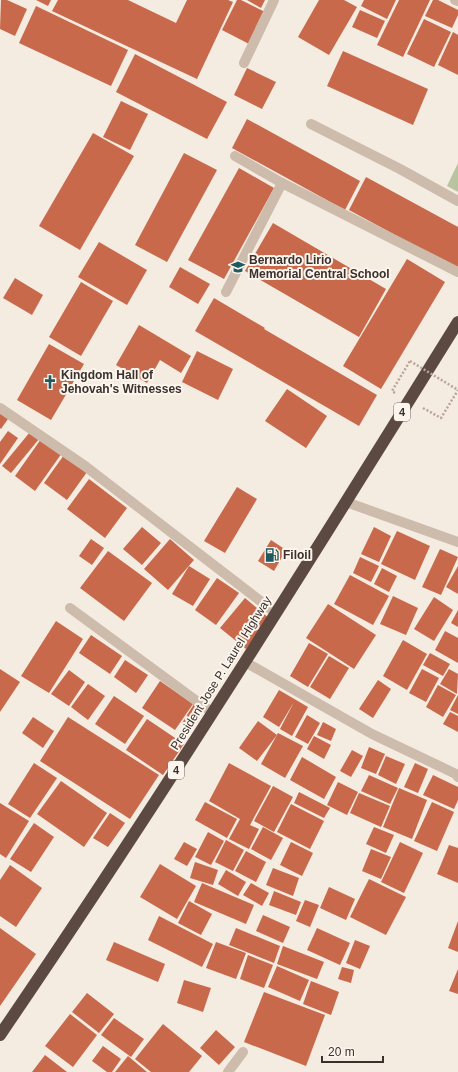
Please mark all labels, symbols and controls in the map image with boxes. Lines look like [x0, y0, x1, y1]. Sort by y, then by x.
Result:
place label: Bernardo Lirio Memorial Central School [249, 253, 390, 281]
school or university icon: Bernardo Lirio Memorial Central School [230, 259, 246, 275]
place label: Kingdom Hall of Jehovah's Witnesses [61, 368, 182, 396]
church icon: Kingdom Hall of Jehovah's Witnesses [42, 374, 58, 390]
road number: 4 [394, 403, 410, 421]
fuel station icon: Filoil [264, 547, 280, 563]
place label: Filoil [283, 548, 311, 562]
street label: President Jose P. Laurel Highway [168, 594, 274, 752]
road number: 4 [168, 761, 184, 779]
scale bar [322, 1038, 383, 1064]
text: 20 m [328, 1045, 355, 1059]

